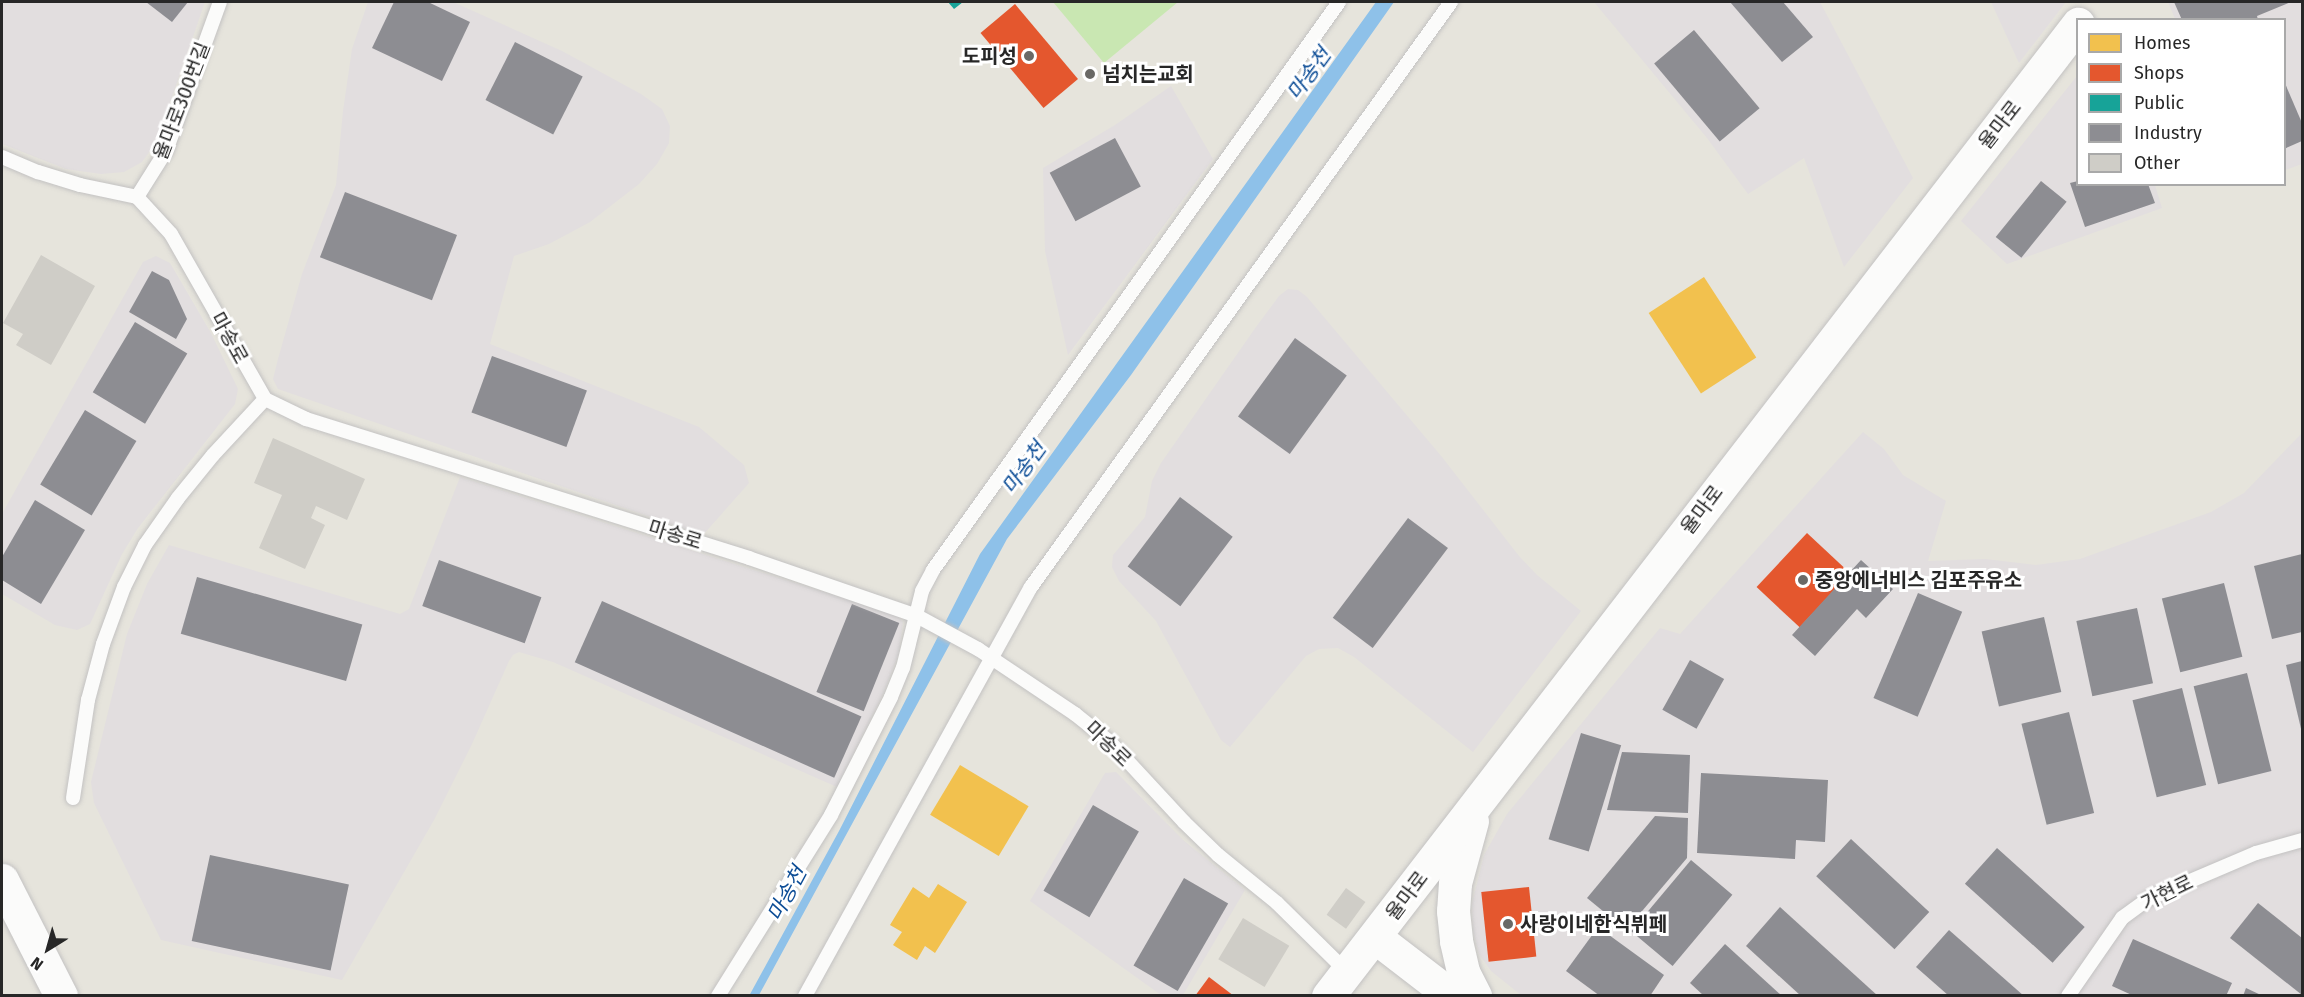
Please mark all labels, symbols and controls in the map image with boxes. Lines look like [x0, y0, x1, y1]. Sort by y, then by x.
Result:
legend [2076, 18, 2286, 186]
text: Homes [2134, 32, 2190, 54]
street label: 율마로300번길 [149, 39, 215, 163]
water label: 마송천 [1282, 43, 1336, 105]
place label: 도피성 [962, 44, 1017, 68]
marker: 도피성 [1022, 49, 1036, 63]
place label: 넘치는교회 [1102, 62, 1194, 86]
text: Shops [2134, 62, 2184, 84]
marker: 넘치는교회 [1083, 67, 1097, 81]
text: Public [2134, 92, 2184, 114]
street label: 율마로 [1974, 96, 2026, 154]
text: Industry [2134, 122, 2202, 144]
text: Other [2134, 152, 2180, 174]
street label: 마송로 [205, 308, 253, 368]
water label: 마송천 [997, 437, 1051, 499]
street label: 율마로 [1676, 481, 1728, 539]
street label: 마송로 [645, 515, 705, 555]
place label: 중앙에너비스 김포주유소 [1815, 568, 2022, 592]
marker: 중앙에너비스 김포주유소 [1796, 573, 1810, 587]
street label: 마송로 [1080, 716, 1136, 772]
water label: 마송천 [762, 862, 812, 926]
street label: 율마로 [1381, 867, 1433, 925]
street label: 가현로 [2137, 870, 2197, 916]
place label: 사랑이네한식뷔페 [1520, 912, 1667, 936]
marker: 사랑이네한식뷔페 [1501, 917, 1515, 931]
north arrow [18, 919, 78, 979]
text: N [27, 953, 47, 975]

